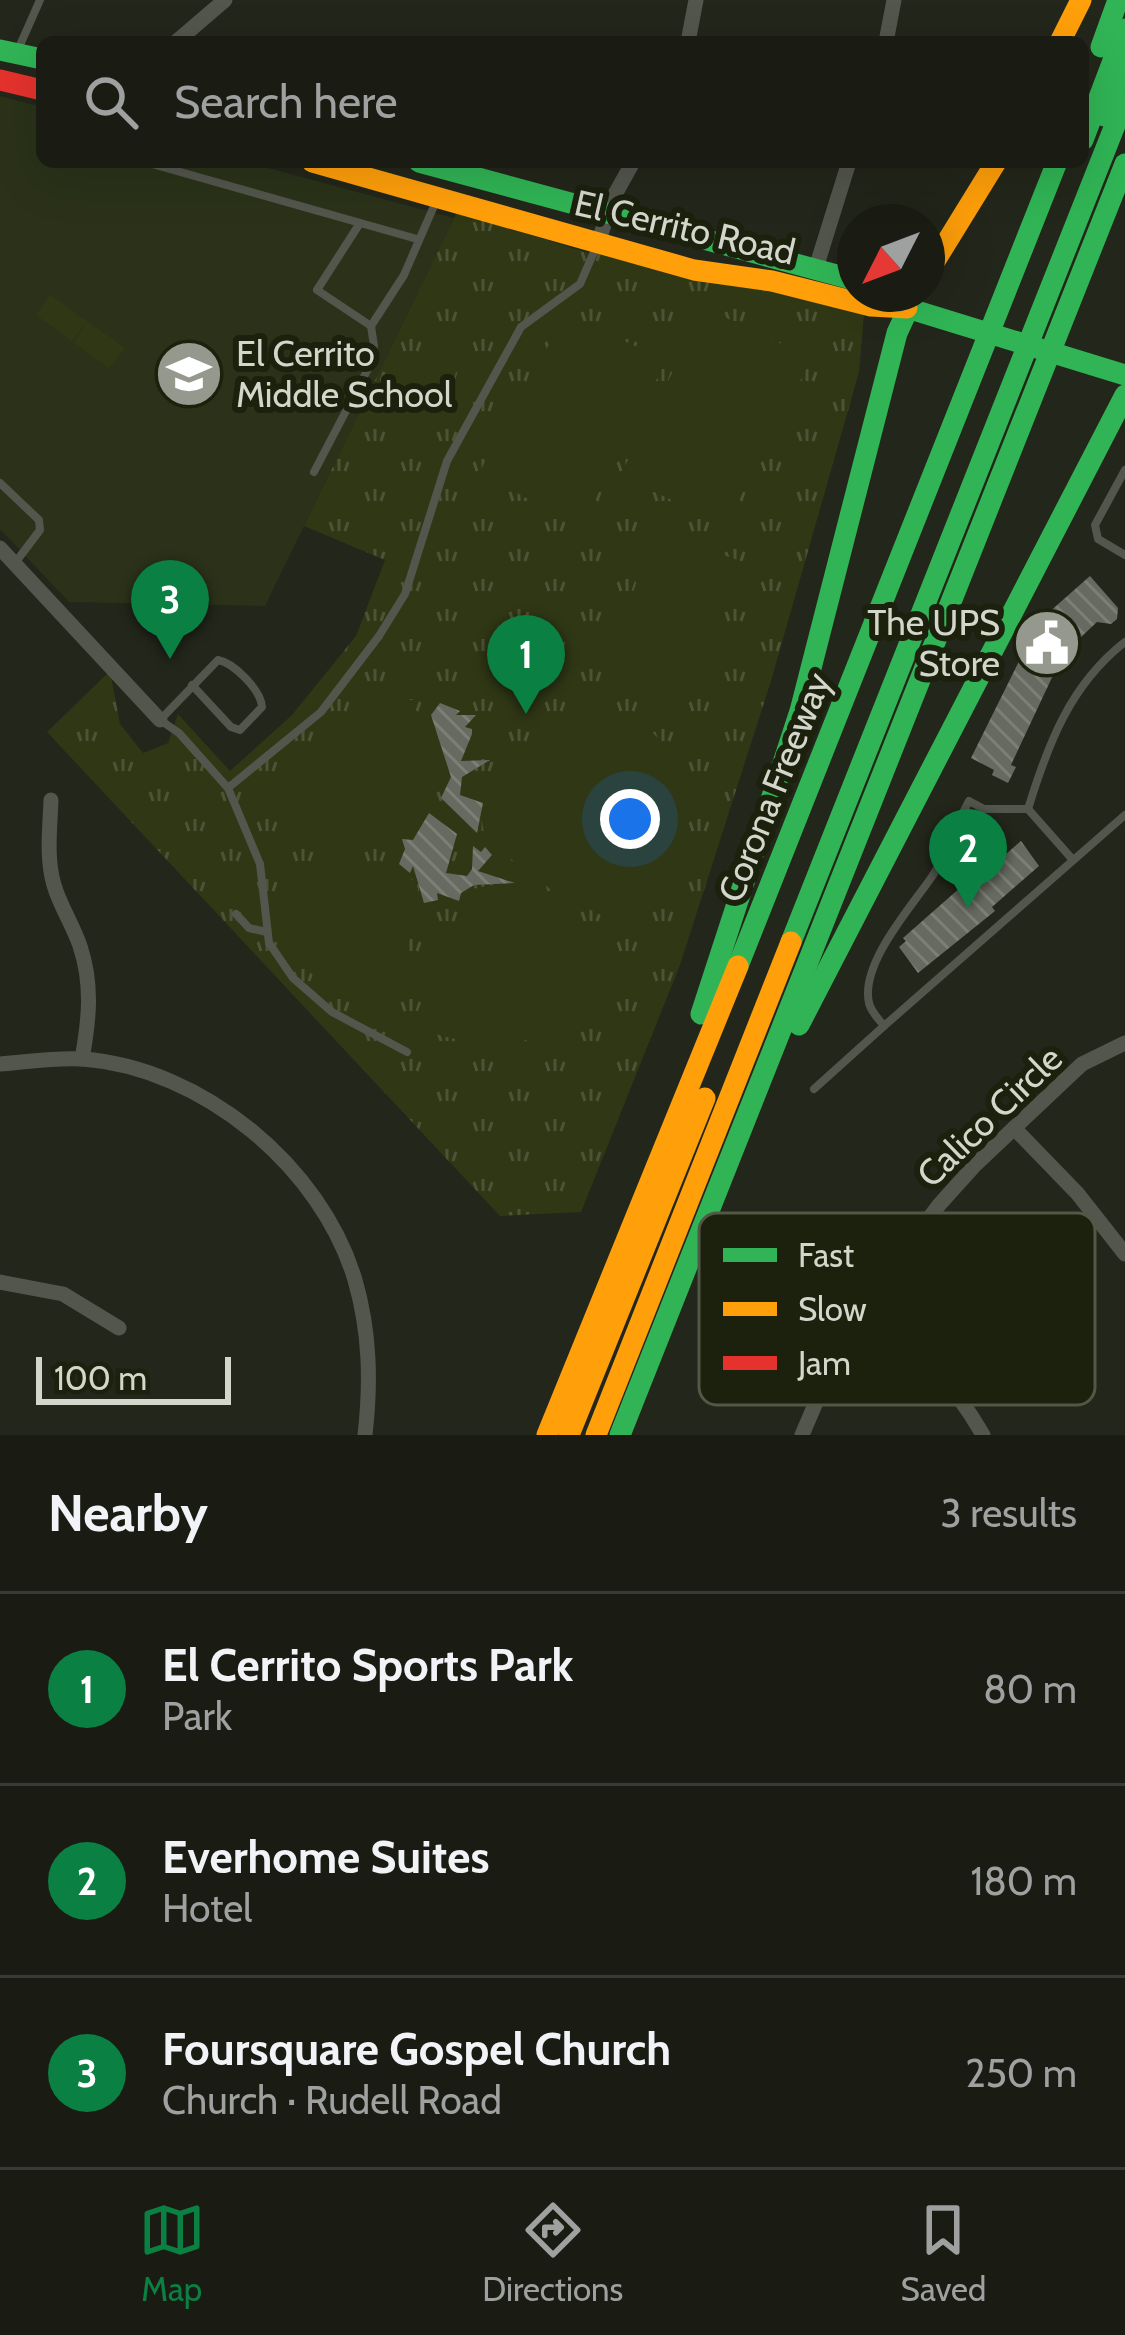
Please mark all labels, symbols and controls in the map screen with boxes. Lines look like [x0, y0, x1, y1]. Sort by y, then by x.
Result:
search box [36, 36, 1089, 168]
icon: search [78, 69, 144, 135]
text: Search here [174, 75, 398, 129]
street label: El Cerrito Road [570, 180, 800, 274]
north arrow [837, 204, 945, 312]
place label: El Cerrito Middle School [236, 331, 453, 416]
school or university icon: El Cerrito Middle School [154, 339, 224, 409]
pin: 3 [131, 560, 209, 659]
place label: The UPS Store [867, 600, 1000, 685]
public building icon: The UPS Store [1012, 608, 1082, 678]
pin: 1 [487, 615, 565, 714]
street label: Corona Freeway [708, 666, 840, 908]
your location [600, 789, 660, 849]
pin: 2 [929, 809, 1007, 908]
street label: Calico Circle [907, 1036, 1071, 1196]
legend [699, 1213, 1095, 1405]
text: Fast [798, 1235, 854, 1275]
text: Slow [798, 1289, 867, 1329]
text: Jam [797, 1343, 851, 1383]
scale bar [36, 1351, 231, 1404]
text: 100 m [54, 1358, 147, 1398]
text: Nearby [48, 1482, 208, 1544]
text: 3 results [940, 1489, 1077, 1537]
text: El Cerrito Sports Park [162, 1638, 573, 1692]
text: 1 [80, 1665, 94, 1713]
text: 80 m [983, 1665, 1077, 1713]
text: Park [162, 1692, 232, 1740]
text: Everhome Suites [162, 1830, 490, 1884]
text: 2 [77, 1857, 97, 1905]
text: 180 m [970, 1857, 1077, 1905]
text: Hotel [162, 1884, 252, 1932]
text: Foursquare Gospel Church [162, 2022, 671, 2076]
text: 3 [76, 2049, 98, 2097]
text: 250 m [965, 2049, 1077, 2097]
text: Church · Rudell Road [162, 2076, 502, 2124]
tab: Map [139, 2197, 205, 2309]
tab: Directions [482, 2197, 623, 2309]
tab: Saved [901, 2197, 986, 2309]

